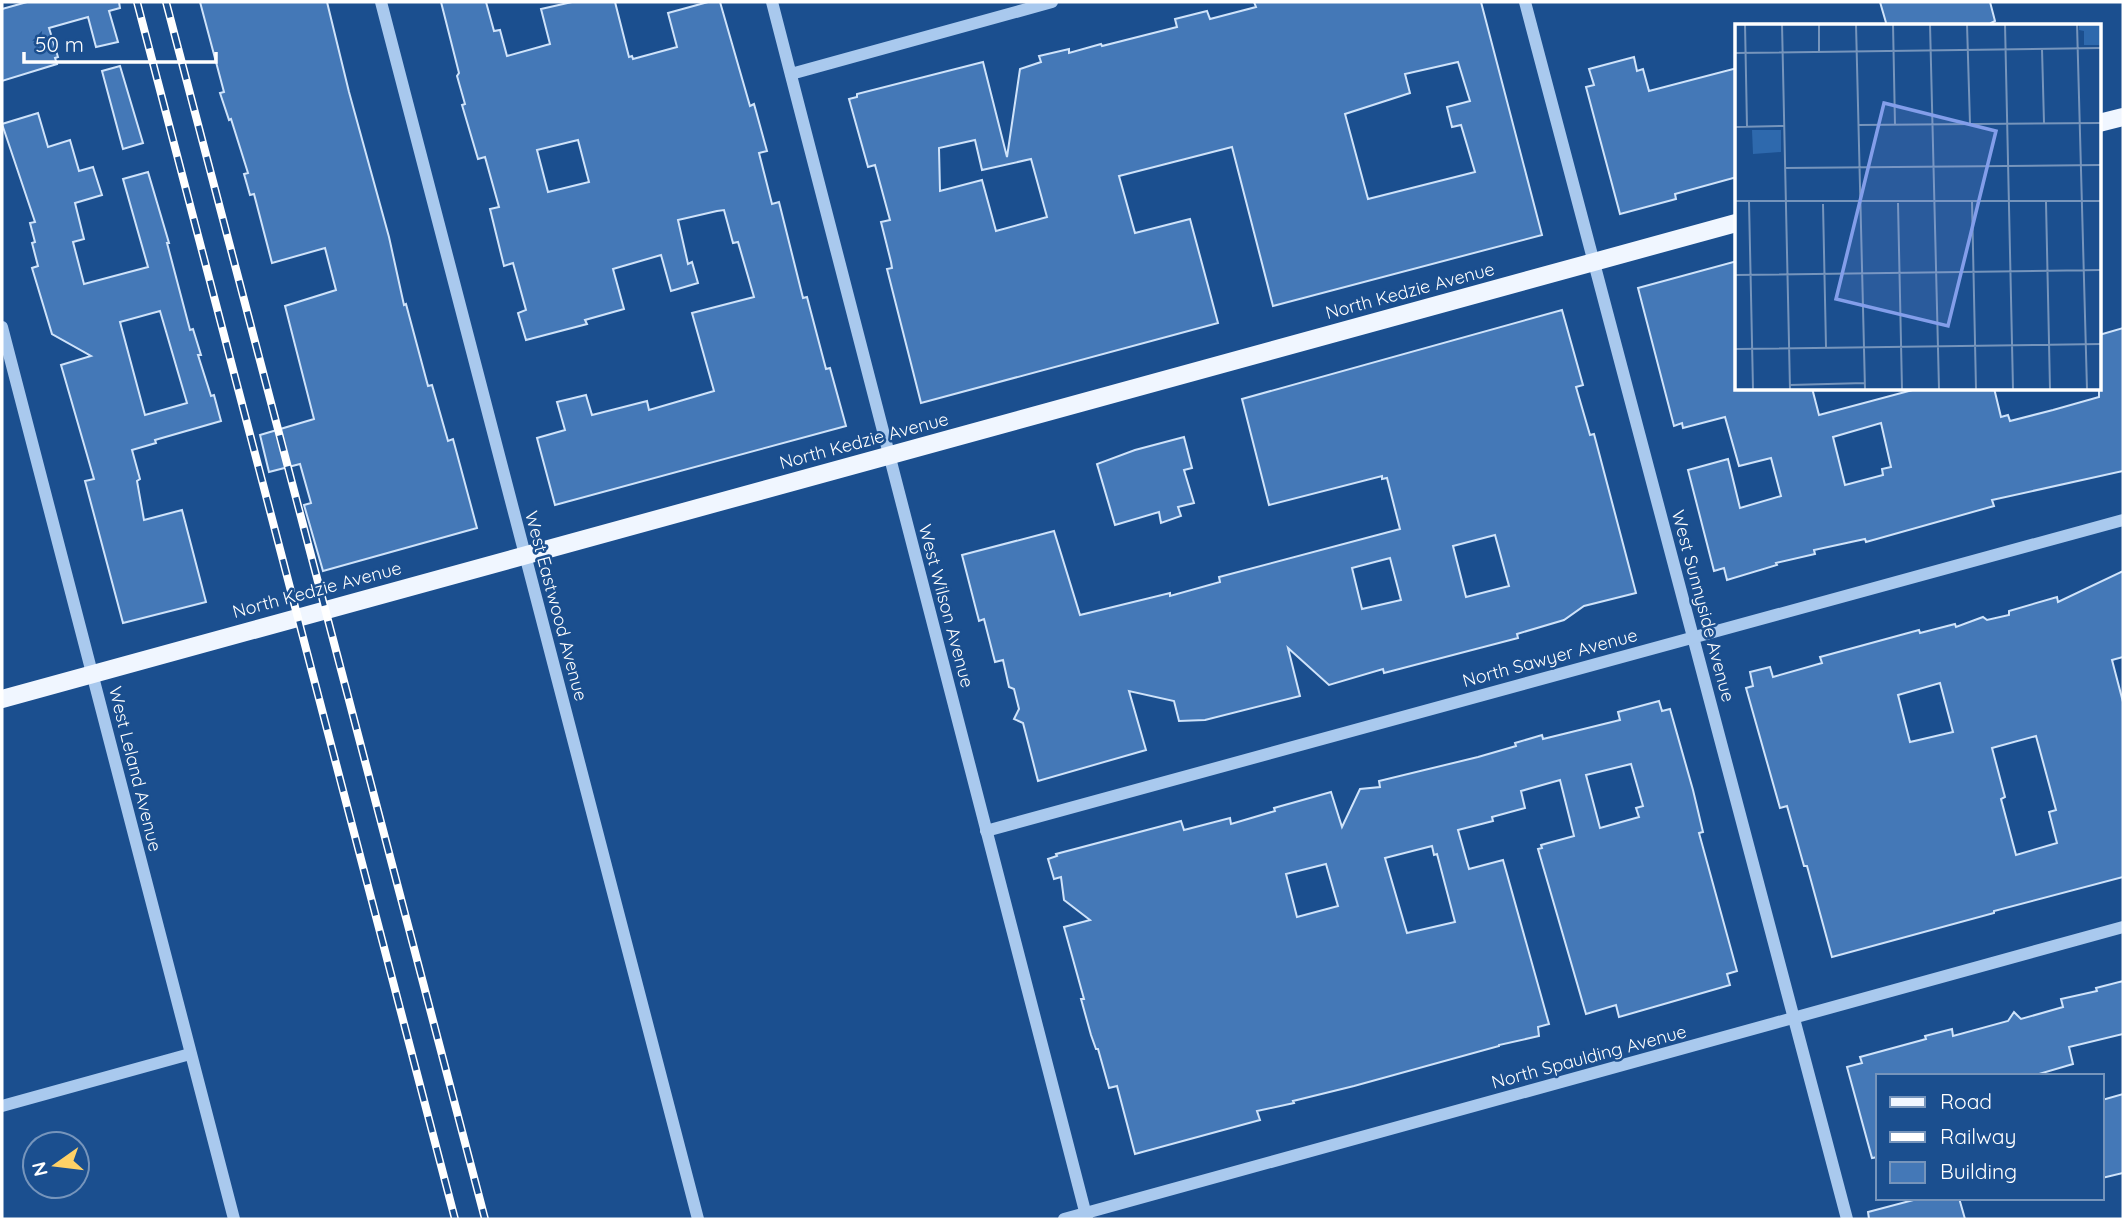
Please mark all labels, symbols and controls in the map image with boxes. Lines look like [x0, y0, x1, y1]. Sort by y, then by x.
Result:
scale bar [24, 21, 217, 65]
inset map [1735, 24, 2100, 390]
text: 50 m [35, 31, 84, 57]
street label: North Kedzie Avenue [1323, 257, 1497, 324]
street label: North Kedzie Avenue [777, 407, 951, 474]
street label: West Sunnyside Avenue [1667, 507, 1740, 704]
street label: West Eastwood Avenue [520, 508, 593, 703]
street label: West Wilson Avenue [914, 522, 979, 690]
street label: North Kedzie Avenue [230, 556, 404, 623]
street label: North Sawyer Avenue [1460, 623, 1640, 692]
street label: West Leland Avenue [104, 684, 167, 854]
street label: North Spaulding Avenue [1489, 1019, 1689, 1094]
legend [1876, 1074, 2104, 1200]
text: Road [1940, 1088, 1992, 1114]
text: Railway [1940, 1123, 2016, 1149]
north arrow [21, 1130, 91, 1200]
text: Building [1940, 1158, 2017, 1184]
text: N [26, 1159, 53, 1179]

